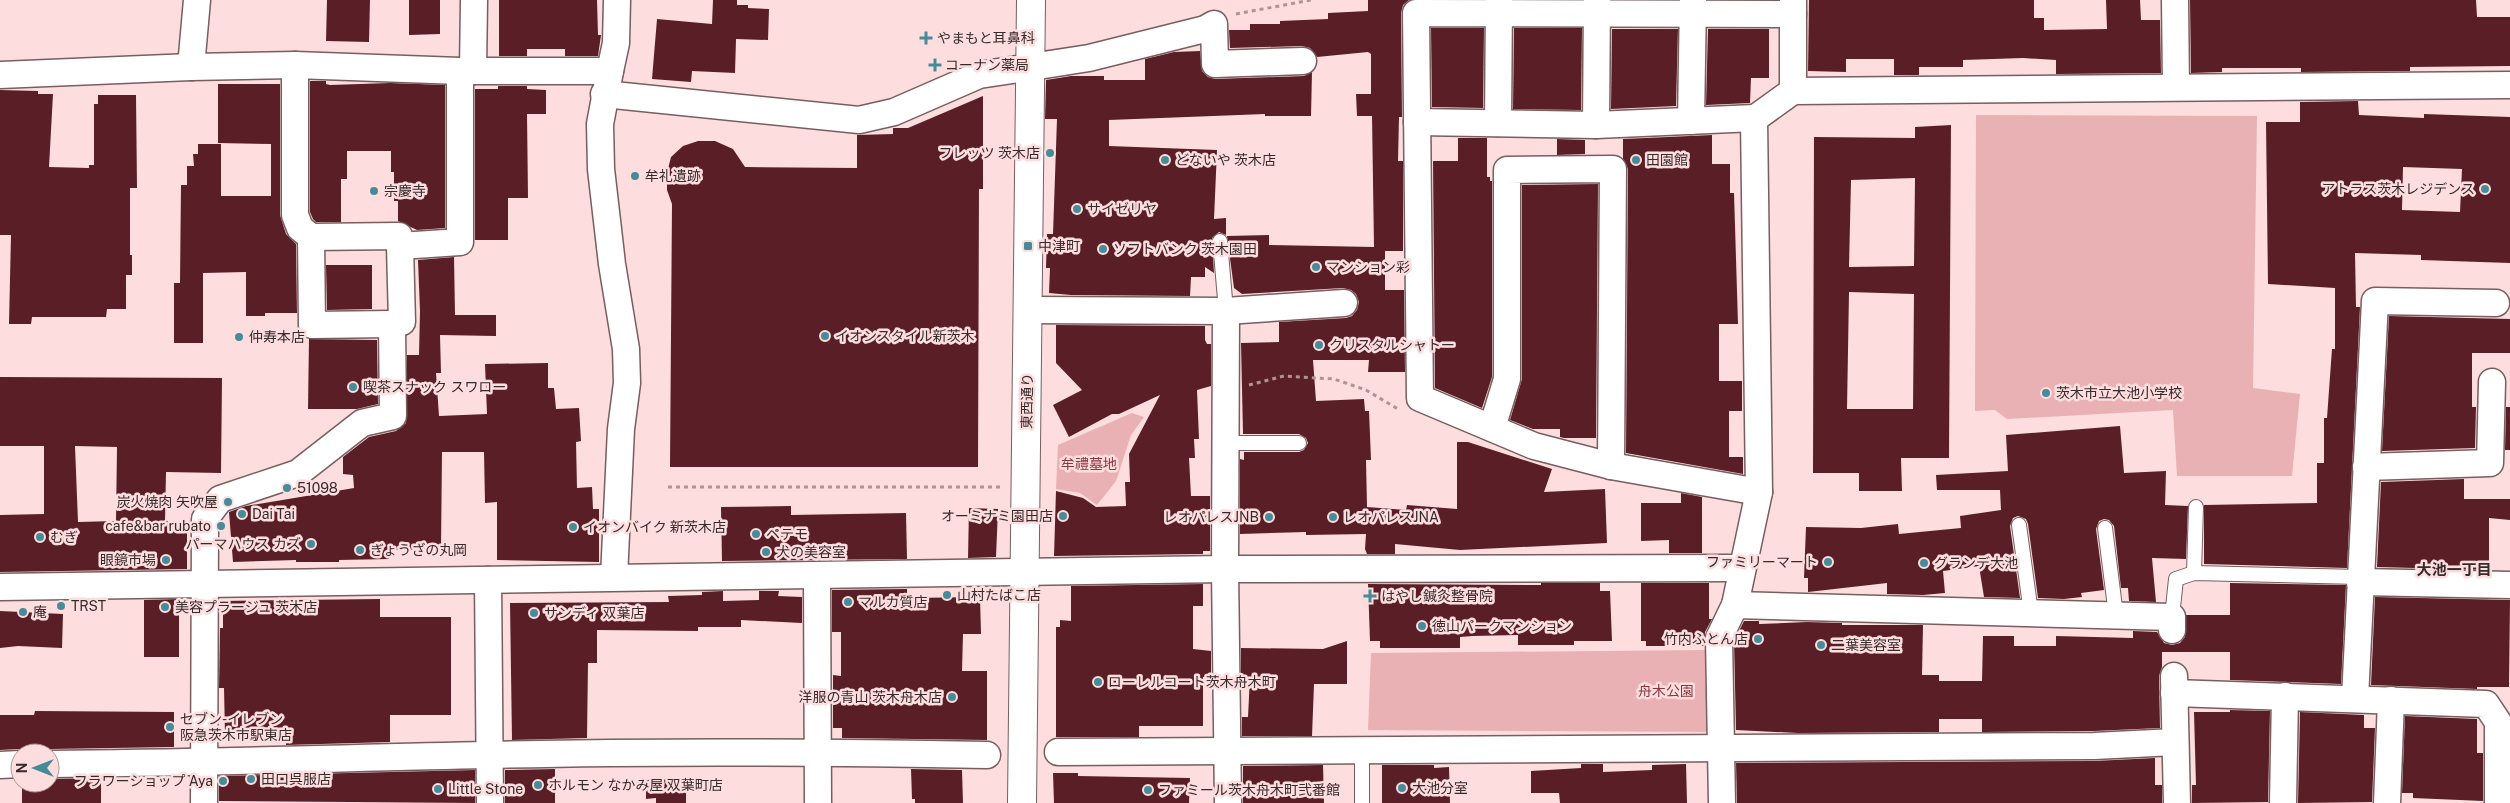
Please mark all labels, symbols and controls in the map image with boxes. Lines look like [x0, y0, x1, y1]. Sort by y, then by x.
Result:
place label: やまもと耳鼻科 [937, 30, 1035, 46]
marker: やまもと耳鼻科 [919, 31, 933, 45]
place label: コーナン薬局 [945, 57, 1029, 73]
marker: コーナン薬局 [929, 59, 941, 71]
place label: フレッツ 茨木店 [939, 145, 1040, 161]
marker: フレッツ 茨木店 [1044, 147, 1056, 159]
place label: どないや 茨木店 [1175, 152, 1276, 168]
place label: 田園館 [1646, 152, 1688, 168]
marker: どないや 茨木店 [1159, 154, 1171, 166]
marker: 田園館 [1630, 154, 1642, 166]
place label: 牟礼遺跡 [645, 168, 701, 184]
marker: 牟礼遺跡 [629, 170, 641, 182]
place label: アトラス茨木レジデンス [2322, 181, 2475, 197]
place label: 宗慶寺 [384, 183, 426, 199]
marker: アトラス茨木レジデンス [2479, 183, 2491, 195]
marker: 宗慶寺 [368, 185, 380, 197]
place label: サイゼリヤ [1087, 201, 1157, 217]
marker: サイゼリヤ [1071, 203, 1083, 215]
place label: 中津町 [1038, 238, 1080, 254]
marker: 中津町 [1022, 240, 1034, 252]
place label: ソフトバンク 茨木園田 [1113, 241, 1257, 257]
marker: ソフトバンク 茨木園田 [1097, 243, 1109, 255]
place label: マンション彩 [1326, 259, 1410, 275]
marker: マンション彩 [1310, 261, 1322, 273]
place label: イオンスタイル新茨木 [835, 328, 975, 344]
place label: 仲寿本店 [249, 329, 305, 345]
marker: イオンスタイル新茨木 [819, 330, 831, 342]
marker: 仲寿本店 [233, 331, 245, 343]
place label: クリスタルシャトー [1329, 337, 1455, 353]
marker: クリスタルシャトー [1313, 339, 1325, 351]
street label: 東西通り [1019, 373, 1035, 429]
place label: 喫茶スナック スワロー [363, 379, 506, 395]
marker: 喫茶スナック スワロー [347, 381, 359, 393]
place label: 茨木市立大池小学校 [2056, 385, 2182, 401]
marker: 茨木市立大池小学校 [2040, 387, 2052, 399]
park label: 牟禮墓地 [1061, 456, 1117, 472]
place label: 51098 [297, 480, 338, 496]
marker: 51098 [281, 482, 293, 494]
place label: 炭火焼肉 矢吹屋 [117, 494, 218, 510]
marker: 炭火焼肉 矢吹屋 [222, 496, 234, 508]
place label: Dai Tai [252, 506, 295, 522]
marker: Dai Tai [236, 508, 248, 520]
place label: オーミナミ園田店 [941, 508, 1053, 524]
place label: レオパレスJNB [1164, 509, 1259, 525]
place label: レオパレスJNA [1343, 509, 1439, 525]
marker: オーミナミ園田店 [1057, 510, 1069, 522]
marker: レオパレスJNB [1263, 511, 1275, 523]
marker: レオパレスJNA [1327, 511, 1339, 523]
place label: cafe&bar rubato [105, 518, 211, 534]
place label: イオンバイク 新茨木店 [583, 519, 726, 535]
marker: cafe&bar rubato [215, 520, 227, 532]
marker: イオンバイク 新茨木店 [567, 521, 579, 533]
place label: ペテモ [766, 526, 808, 542]
marker: ペテモ [750, 528, 762, 540]
place label: むぎ [50, 529, 78, 545]
marker: むぎ [34, 531, 46, 543]
place label: パーマハウス カズ [186, 536, 301, 552]
marker: パーマハウス カズ [305, 538, 317, 550]
place label: ぎょうざの丸岡 [370, 542, 467, 558]
marker: ぎょうざの丸岡 [354, 544, 366, 556]
place label: 犬の美容室 [776, 544, 846, 560]
marker: 犬の美容室 [760, 546, 772, 558]
place label: 眼鏡市場 [100, 552, 156, 568]
marker: 眼鏡市場 [160, 554, 172, 566]
place label: ファミリーマート [1706, 554, 1818, 570]
place label: グランデ大池 [1934, 555, 2018, 571]
marker: ファミリーマート [1822, 556, 1834, 568]
marker: グランデ大池 [1918, 557, 1930, 569]
district label: 大池一丁目 [2416, 561, 2492, 578]
place label: 山村たばこ店 [957, 587, 1041, 603]
place label: はやし鍼灸整骨院 [1381, 588, 1493, 604]
marker: 山村たばこ店 [941, 589, 953, 601]
marker: はやし鍼灸整骨院 [1363, 589, 1377, 603]
place label: マルカ質店 [858, 594, 928, 610]
marker: マルカ質店 [842, 596, 854, 608]
place label: TRST [71, 598, 106, 614]
place label: 美容プラージュ 茨木店 [175, 599, 317, 615]
marker: TRST [55, 600, 67, 612]
marker: 美容プラージュ 茨木店 [159, 601, 171, 613]
place label: 庵 [33, 604, 47, 620]
place label: サンディ 双葉店 [544, 605, 644, 621]
marker: 庵 [17, 606, 29, 618]
marker: サンディ 双葉店 [528, 607, 540, 619]
place label: 徳山パークマンション [1432, 618, 1572, 634]
marker: 徳山パークマンション [1416, 620, 1428, 632]
place label: 竹内ふとん店 [1664, 631, 1748, 647]
marker: 竹内ふとん店 [1752, 633, 1764, 645]
place label: 二葉美容室 [1831, 637, 1901, 653]
marker: 二葉美容室 [1815, 639, 1827, 651]
place label: ローレルコート茨木舟木町 [1108, 674, 1276, 690]
marker: ローレルコート茨木舟木町 [1092, 676, 1104, 688]
park label: 舟木公園 [1638, 683, 1694, 699]
place label: 洋服の青山 茨木舟木店 [799, 689, 942, 705]
marker: 洋服の青山 茨木舟木店 [946, 691, 958, 703]
place label: セブン-イレブン 阪急茨木市駅東店 [180, 711, 292, 743]
marker: セブン-イレブン 阪急茨木市駅東店 [164, 721, 176, 733]
north arrow [10, 743, 60, 793]
text: N [14, 763, 30, 773]
place label: 田口呉服店 [261, 771, 331, 787]
place label: フラワーショップ Aya [74, 773, 213, 789]
marker: 田口呉服店 [245, 773, 257, 785]
marker: フラワーショップ Aya [217, 775, 229, 787]
place label: ホルモン なかみ屋 双葉町店 [548, 777, 723, 793]
marker: ホルモン なかみ屋 双葉町店 [532, 779, 544, 791]
place label: 大池分室 [1412, 780, 1468, 796]
place label: Little Stone [448, 781, 523, 797]
place label: ファミール茨木舟木町弐番館 [1158, 782, 1340, 798]
marker: 大池分室 [1396, 782, 1408, 794]
marker: Little Stone [432, 783, 444, 795]
marker: ファミール茨木舟木町弐番館 [1142, 784, 1154, 796]

